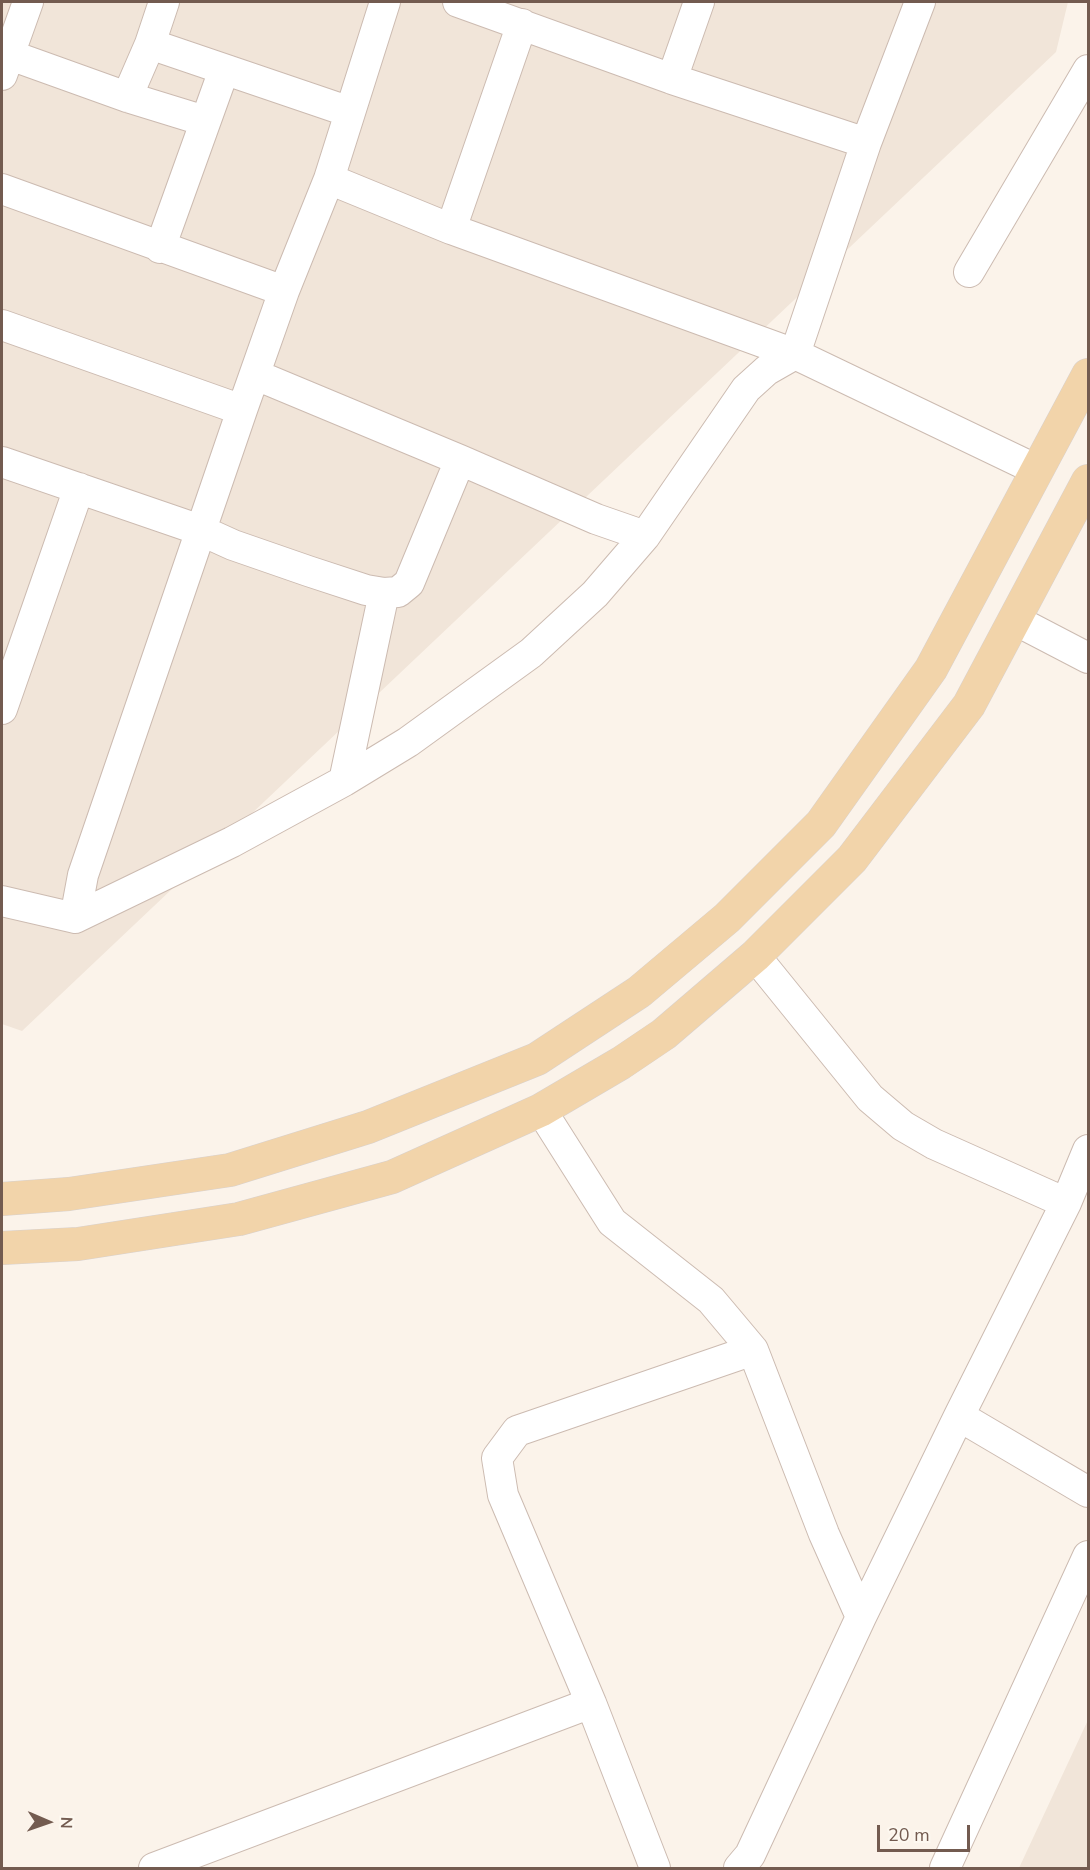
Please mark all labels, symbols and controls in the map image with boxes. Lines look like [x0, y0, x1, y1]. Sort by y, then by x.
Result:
north arrow [18, 1792, 78, 1852]
scale bar [880, 1813, 973, 1851]
text: N [55, 1816, 77, 1829]
text: 20 m [888, 1823, 930, 1847]

